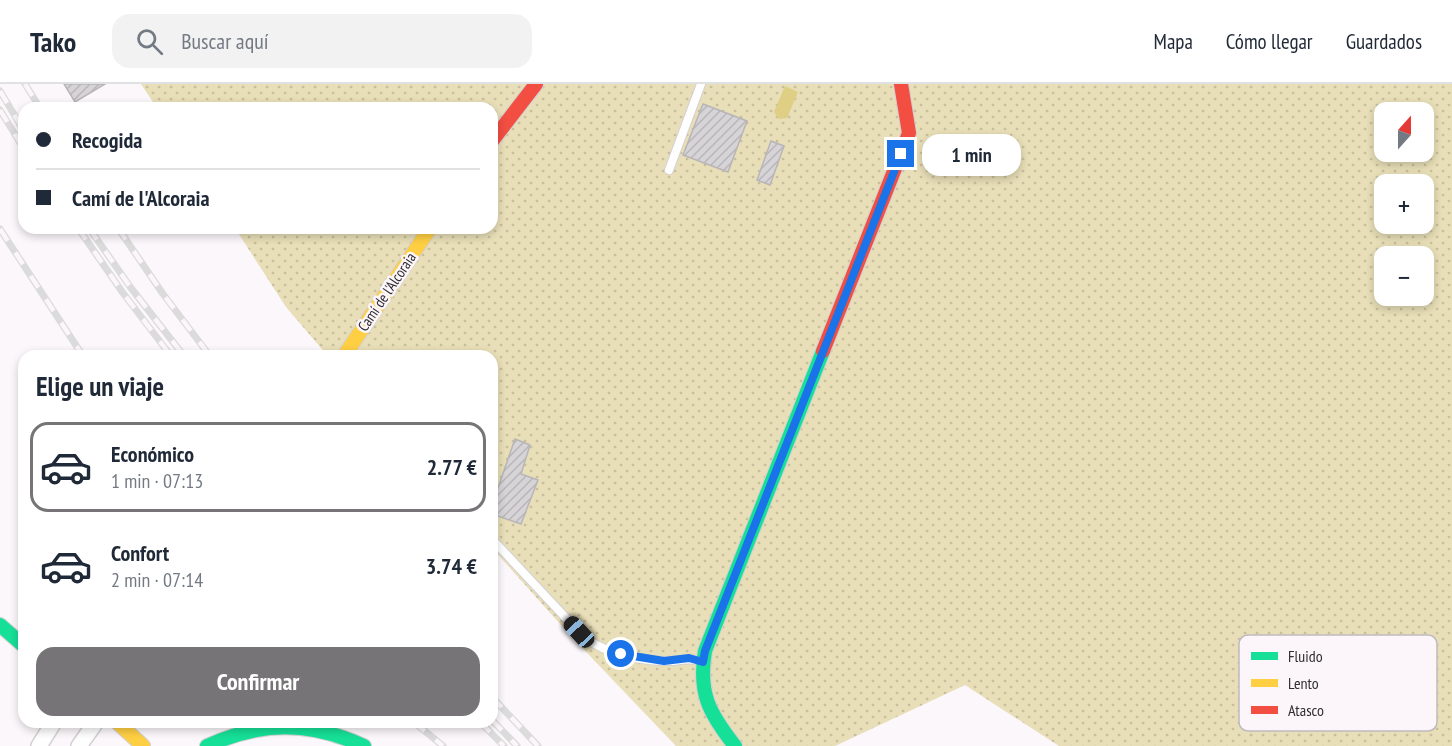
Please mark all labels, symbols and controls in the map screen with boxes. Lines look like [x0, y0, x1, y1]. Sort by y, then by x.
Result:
search box [112, 14, 532, 68]
text: Tako [30, 23, 76, 60]
icon: search [133, 25, 166, 58]
text: Buscar aquí [181, 27, 268, 55]
text: Mapa [1154, 28, 1193, 55]
text: Cómo llegar [1226, 28, 1313, 55]
text: Guardados [1346, 28, 1422, 55]
north arrow [1374, 102, 1434, 162]
map controls [1374, 102, 1434, 306]
text: Recogida [72, 126, 142, 154]
callout: 1 min [922, 133, 1021, 175]
route end [887, 140, 914, 167]
text: 1 min [951, 142, 992, 168]
button: + [1374, 174, 1434, 234]
text: Camí de l'Alcoraia [72, 184, 210, 212]
button: − [1374, 246, 1434, 306]
street label: Camí de l'Alcoraia [353, 249, 420, 335]
text: Elige un viaje [36, 369, 164, 403]
icon: car [39, 440, 93, 494]
text: Económico [111, 440, 194, 468]
text: 2.77 € [427, 453, 477, 481]
text: 1 min · 07:13 [111, 468, 203, 494]
icon: car [39, 539, 93, 593]
text: Confort [111, 539, 169, 567]
text: 3.74 € [426, 552, 477, 580]
text: 2 min · 07:14 [111, 567, 203, 593]
car [560, 613, 598, 651]
legend [1239, 635, 1437, 731]
route start [607, 640, 634, 667]
text: Fluido [1288, 646, 1323, 666]
button: Confirmar [36, 647, 480, 716]
text: Lento [1288, 673, 1319, 693]
text: Atasco [1288, 700, 1324, 720]

